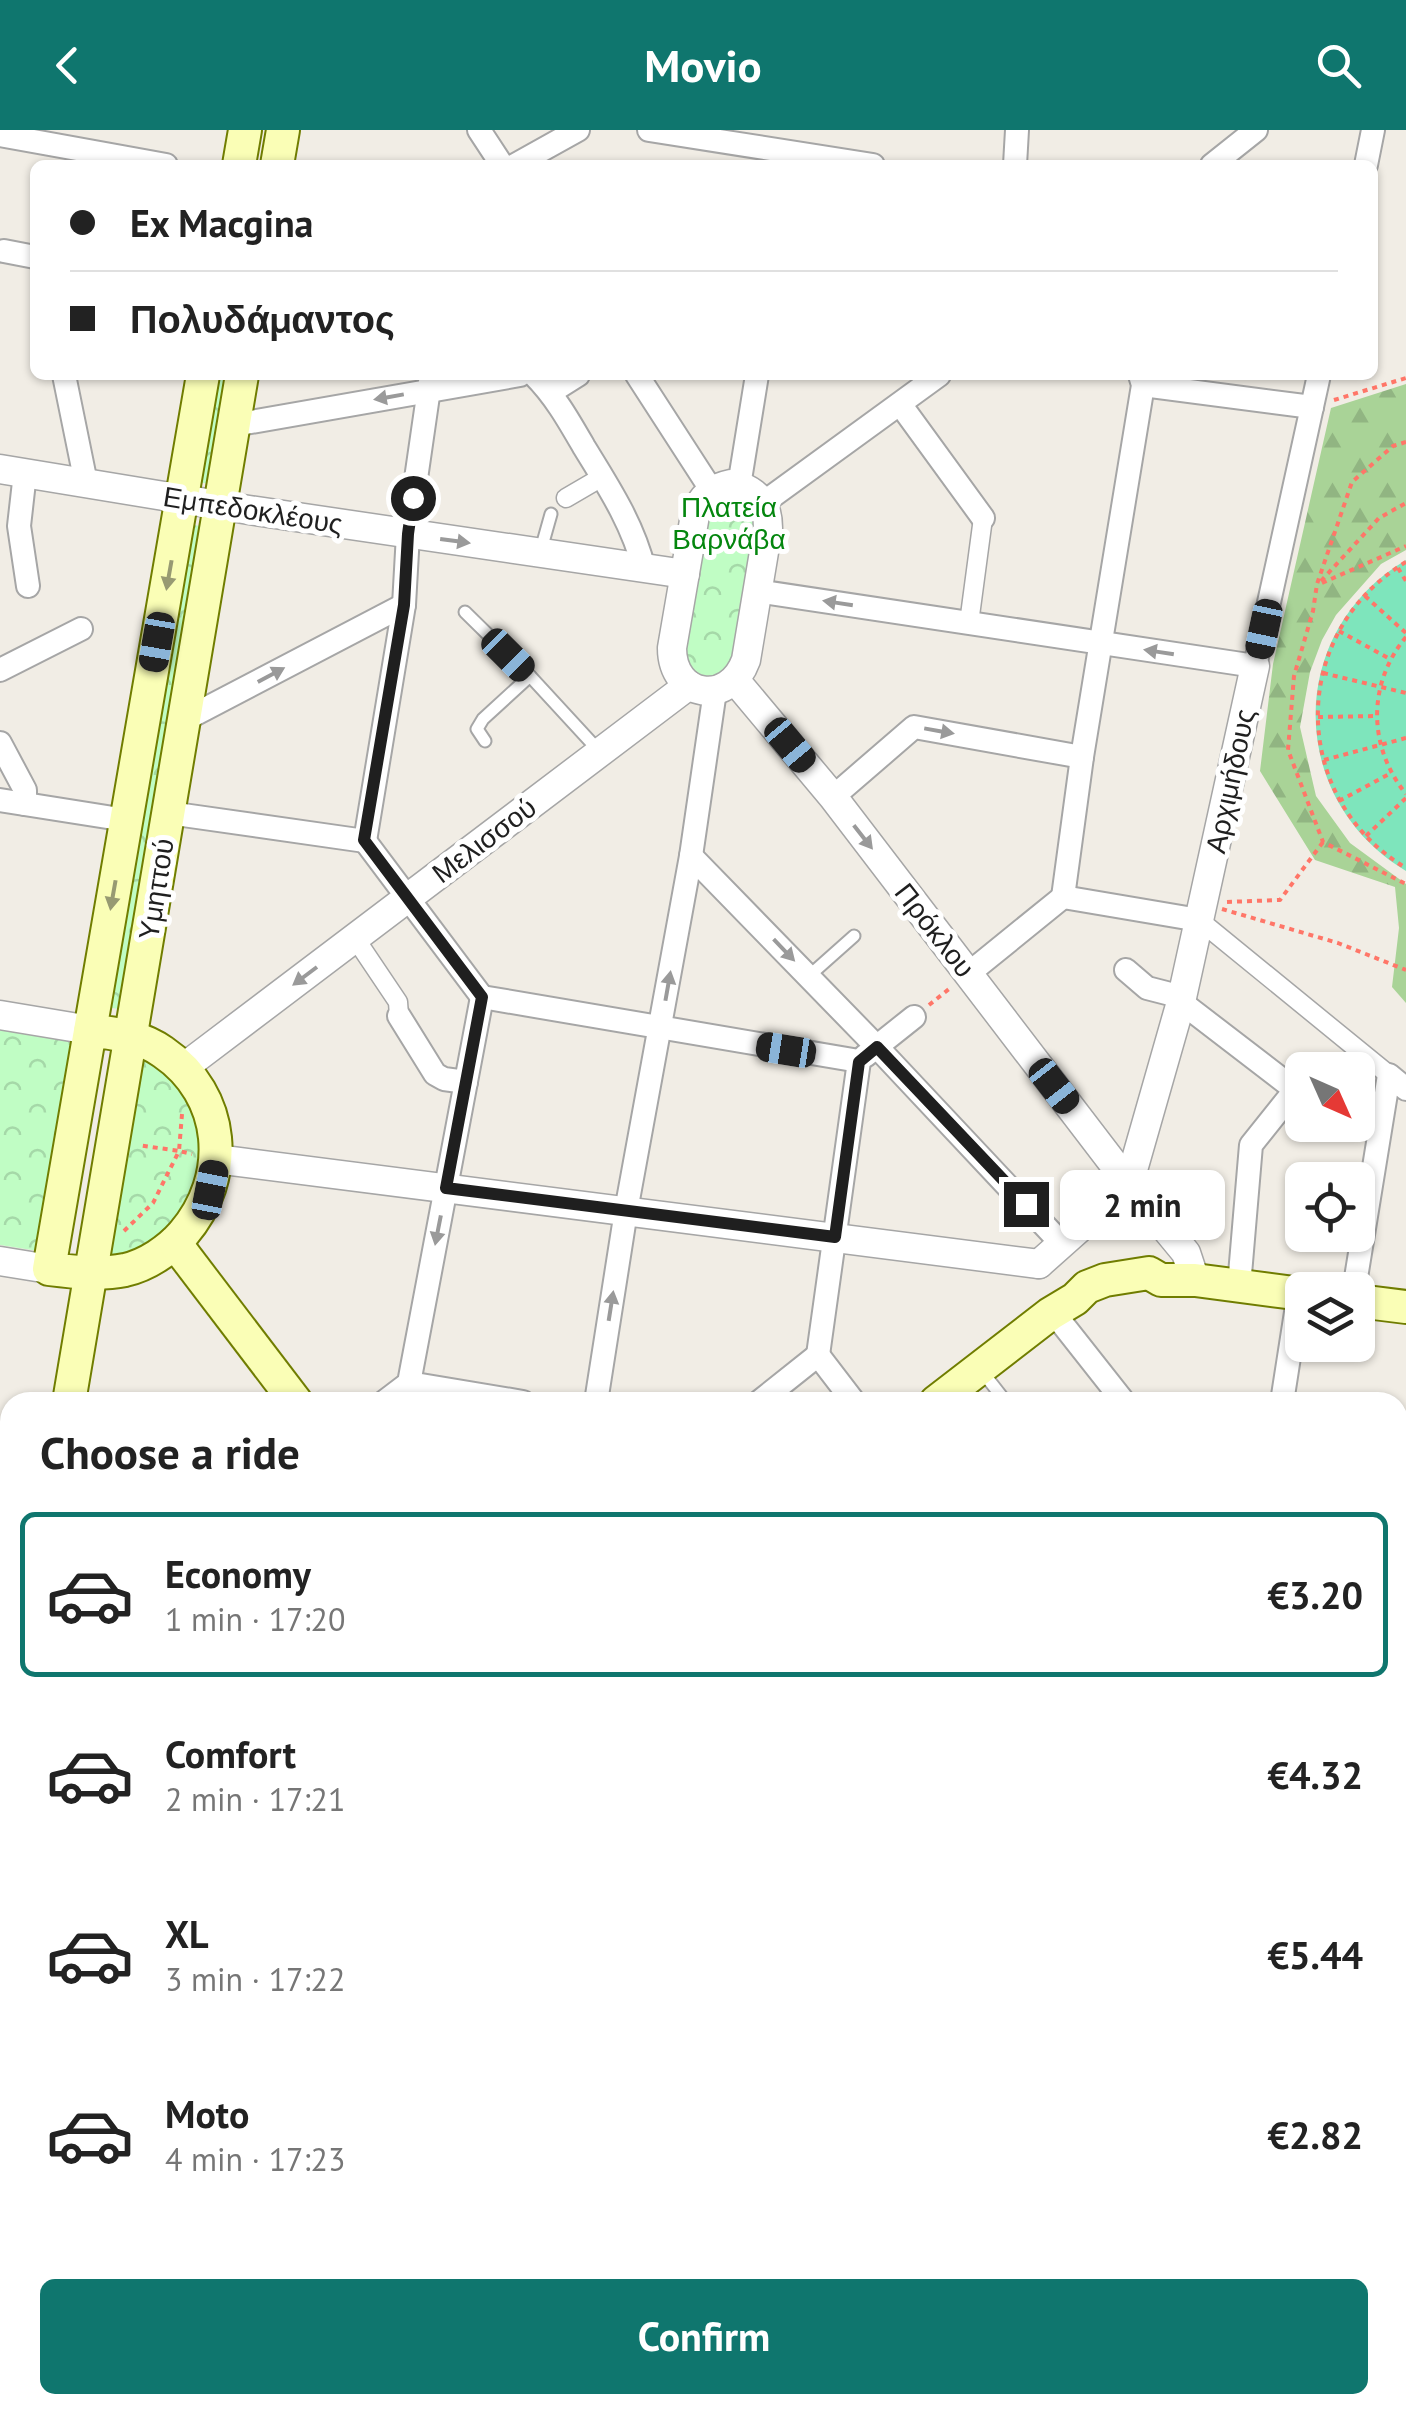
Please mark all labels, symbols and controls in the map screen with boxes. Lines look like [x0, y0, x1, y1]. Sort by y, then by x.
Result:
text: Movio [644, 36, 762, 94]
icon: back [40, 38, 95, 93]
icon: search [1311, 38, 1366, 93]
text: Ex Macgina [130, 198, 313, 247]
text: Πολυδάμαντος [130, 294, 395, 343]
one-way arrow [373, 390, 404, 406]
route start [391, 476, 436, 521]
street label: Εμπεδοκλέους [161, 477, 345, 542]
park label: Πλατεία Βαρνάβα [672, 488, 786, 557]
one-way arrow [440, 533, 471, 549]
one-way arrow [161, 559, 176, 591]
one-way arrow [821, 595, 853, 610]
car [1243, 597, 1285, 661]
car [137, 610, 177, 674]
car [476, 623, 540, 687]
one-way arrow [1143, 643, 1174, 659]
one-way arrow [256, 666, 285, 683]
street label: Αρχιμήδους [1196, 705, 1263, 856]
car [759, 712, 821, 778]
one-way arrow [924, 724, 955, 739]
street label: Μελισσού [424, 788, 543, 891]
one-way arrow [853, 824, 873, 850]
street label: Υμηττού [129, 835, 182, 942]
street label: Πρόκλου [887, 875, 984, 984]
one-way arrow [105, 880, 120, 911]
one-way arrow [772, 938, 795, 962]
one-way arrow [292, 966, 318, 986]
one-way arrow [661, 970, 676, 1001]
car [754, 1030, 818, 1070]
north arrow [1285, 1052, 1375, 1142]
map controls [1285, 1052, 1375, 1362]
car [1024, 1053, 1084, 1119]
car [190, 1158, 230, 1222]
button: locate [1285, 1162, 1375, 1252]
callout: 2 min [1061, 1169, 1226, 1239]
route end [1004, 1182, 1049, 1227]
text: 2 min [1103, 1184, 1182, 1226]
one-way arrow [429, 1215, 445, 1246]
button: layers [1285, 1272, 1375, 1362]
one-way arrow [604, 1290, 620, 1321]
text: Choose a ride [40, 1423, 300, 1481]
text: Economy [165, 1549, 311, 1598]
icon: car [45, 1550, 135, 1640]
text: €3.20 [1267, 1570, 1363, 1619]
text: 1 min · 17:20 [165, 1598, 345, 1640]
text: Comfort [165, 1729, 296, 1778]
icon: car [45, 1730, 135, 1820]
text: €4.32 [1267, 1750, 1363, 1799]
text: 2 min · 17:21 [165, 1778, 345, 1820]
text: XL [165, 1909, 209, 1958]
icon: car [45, 1910, 135, 2000]
text: €5.44 [1267, 1930, 1363, 1979]
text: 3 min · 17:22 [165, 1958, 345, 2000]
text: Moto [165, 2089, 249, 2138]
icon: car [45, 2090, 135, 2180]
text: €2.82 [1267, 2110, 1363, 2159]
text: 4 min · 17:23 [165, 2138, 345, 2180]
button: Confirm [40, 2279, 1368, 2394]

